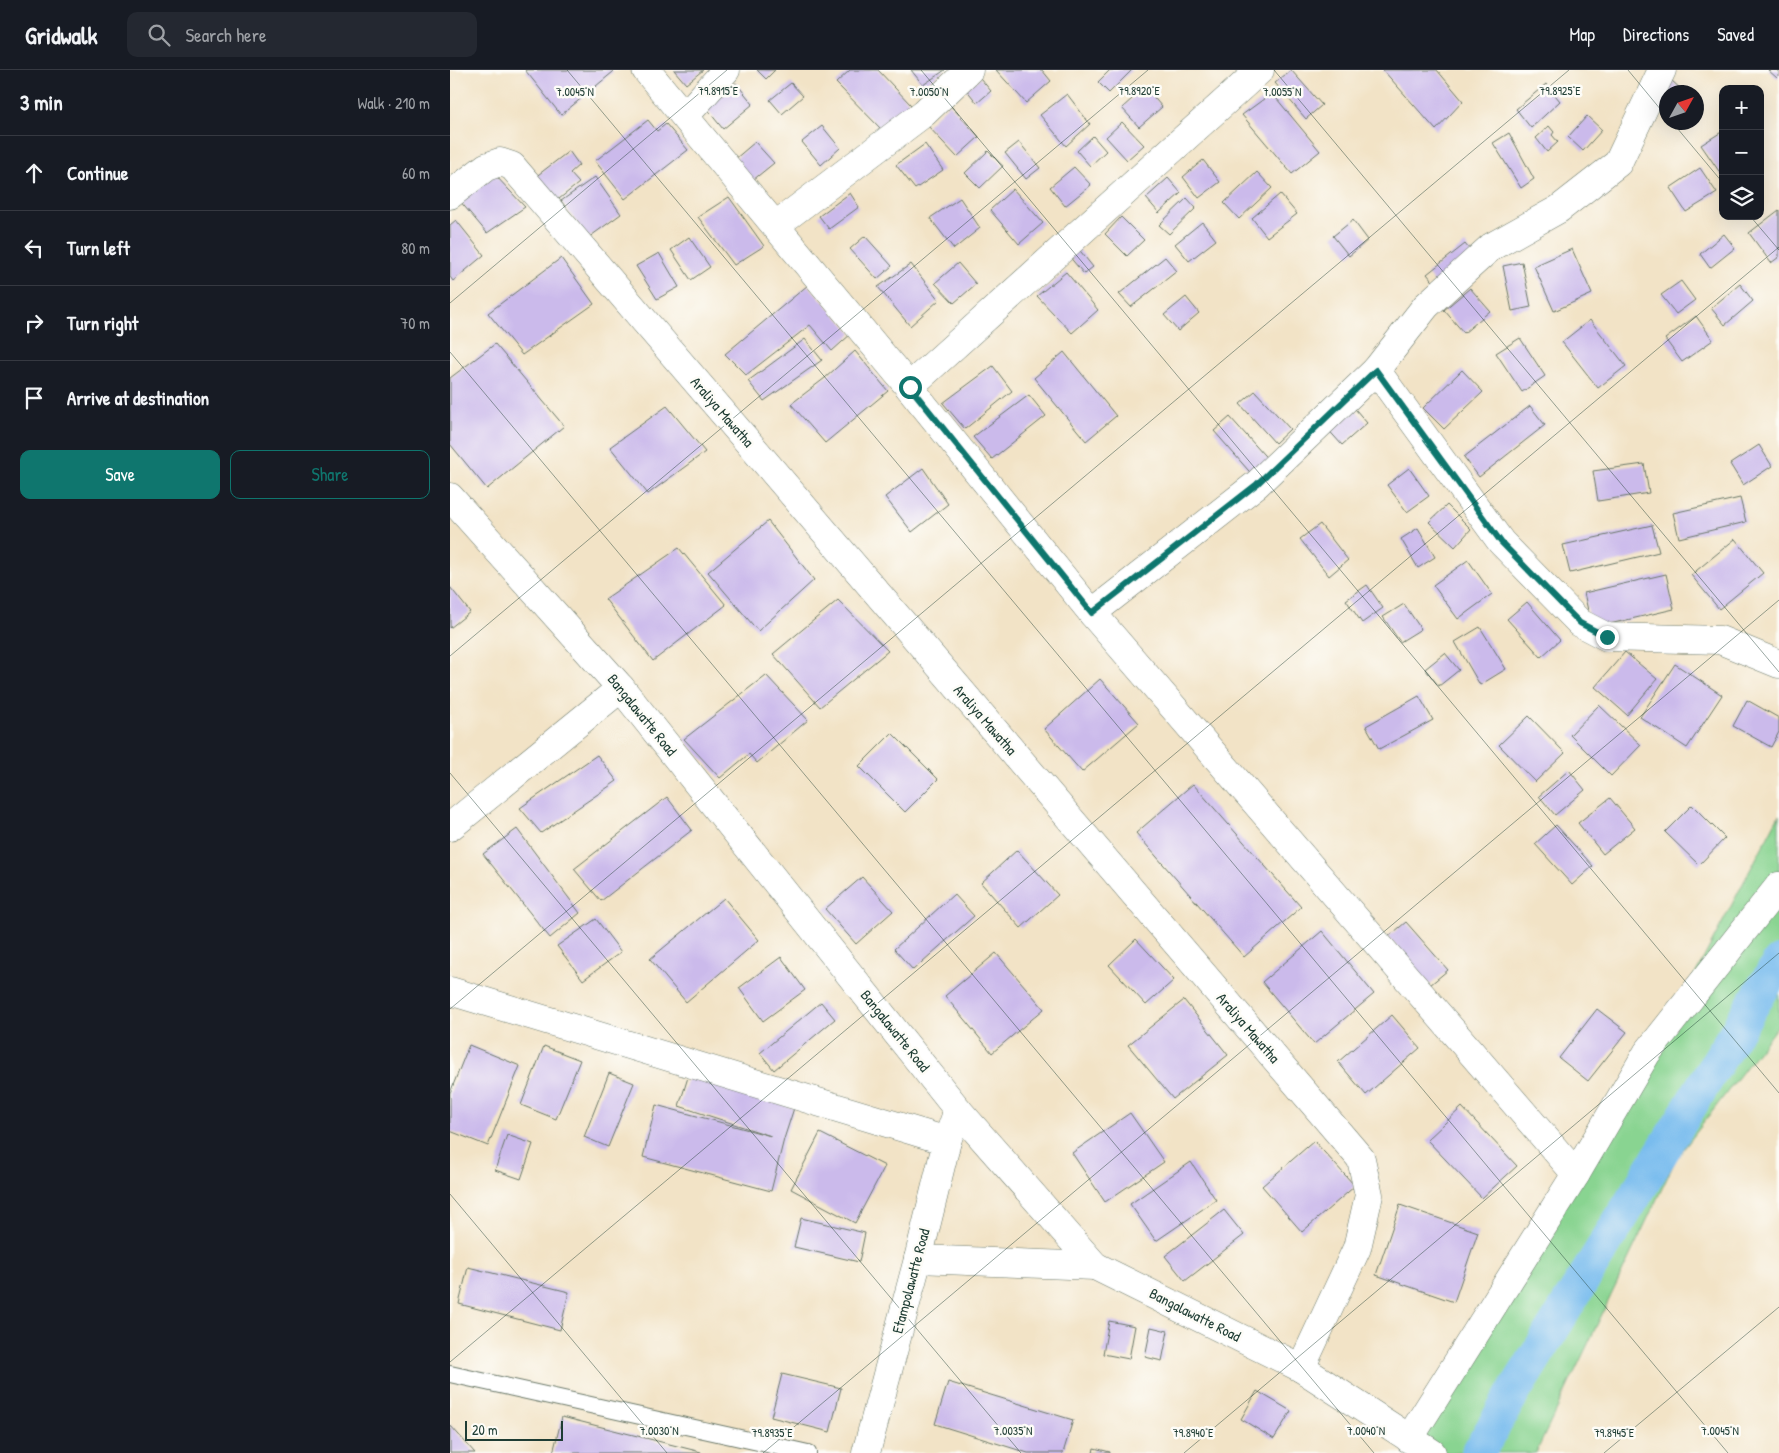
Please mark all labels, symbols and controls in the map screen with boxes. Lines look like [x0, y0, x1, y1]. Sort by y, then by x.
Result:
search box [127, 12, 477, 57]
text: Gridwalk [25, 19, 97, 51]
icon: search [145, 21, 173, 49]
text: Search here [185, 22, 267, 48]
text: Map [1570, 22, 1595, 47]
text: Directions [1623, 22, 1689, 47]
text: Saved [1717, 22, 1754, 47]
text: 79.8915°E [698, 82, 739, 99]
text: 79.8920°E [1118, 82, 1160, 99]
text: 79.8925°E [1539, 82, 1581, 99]
text: 7.0045°N [556, 83, 594, 100]
text: 7.0050°N [910, 83, 948, 100]
text: 7.0055°N [1263, 83, 1301, 100]
north arrow [1659, 85, 1704, 130]
map controls [1719, 85, 1764, 220]
button: + [1719, 85, 1764, 130]
text: 3 min [20, 88, 63, 117]
text: Walk · 210 m [357, 92, 430, 114]
button: − [1719, 130, 1764, 175]
icon: ahead [20, 159, 48, 187]
text: Continue [67, 160, 128, 186]
text: 60 m [402, 162, 430, 184]
button: layers [1719, 175, 1764, 220]
icon: left [20, 234, 48, 262]
text: Turn left [67, 235, 130, 261]
text: 80 m [401, 237, 430, 259]
icon: right [20, 309, 48, 337]
text: Turn right [67, 310, 138, 336]
text: 70 m [400, 312, 430, 334]
street label: Araliya Mawatha [686, 372, 759, 451]
route start [899, 376, 922, 399]
icon: arrive [20, 384, 48, 412]
text: Arrive at destination [67, 385, 209, 411]
button: Save [20, 450, 220, 499]
button: Share [230, 450, 430, 499]
route end [1596, 626, 1619, 649]
street label: Bangalawatte Road [603, 669, 682, 760]
street label: Araliya Mawatha [949, 680, 1022, 759]
street label: Bangalawatte Road [856, 985, 935, 1076]
street label: Araliya Mawatha [1212, 988, 1285, 1067]
street label: Etampolawatte Road [886, 1226, 935, 1335]
street label: Bangalawatte Road [1146, 1283, 1245, 1347]
scale bar [465, 1418, 562, 1441]
text: 20 m [472, 1420, 498, 1439]
text: 7.0030°N [639, 1422, 679, 1439]
text: 7.0035°N [994, 1422, 1032, 1439]
text: 7.0040°N [1347, 1422, 1385, 1439]
text: 7.0045°N [1701, 1422, 1739, 1439]
text: 79.8935°E [751, 1424, 793, 1441]
text: 79.8940°E [1173, 1424, 1214, 1441]
text: 79.8945°E [1594, 1424, 1635, 1441]

